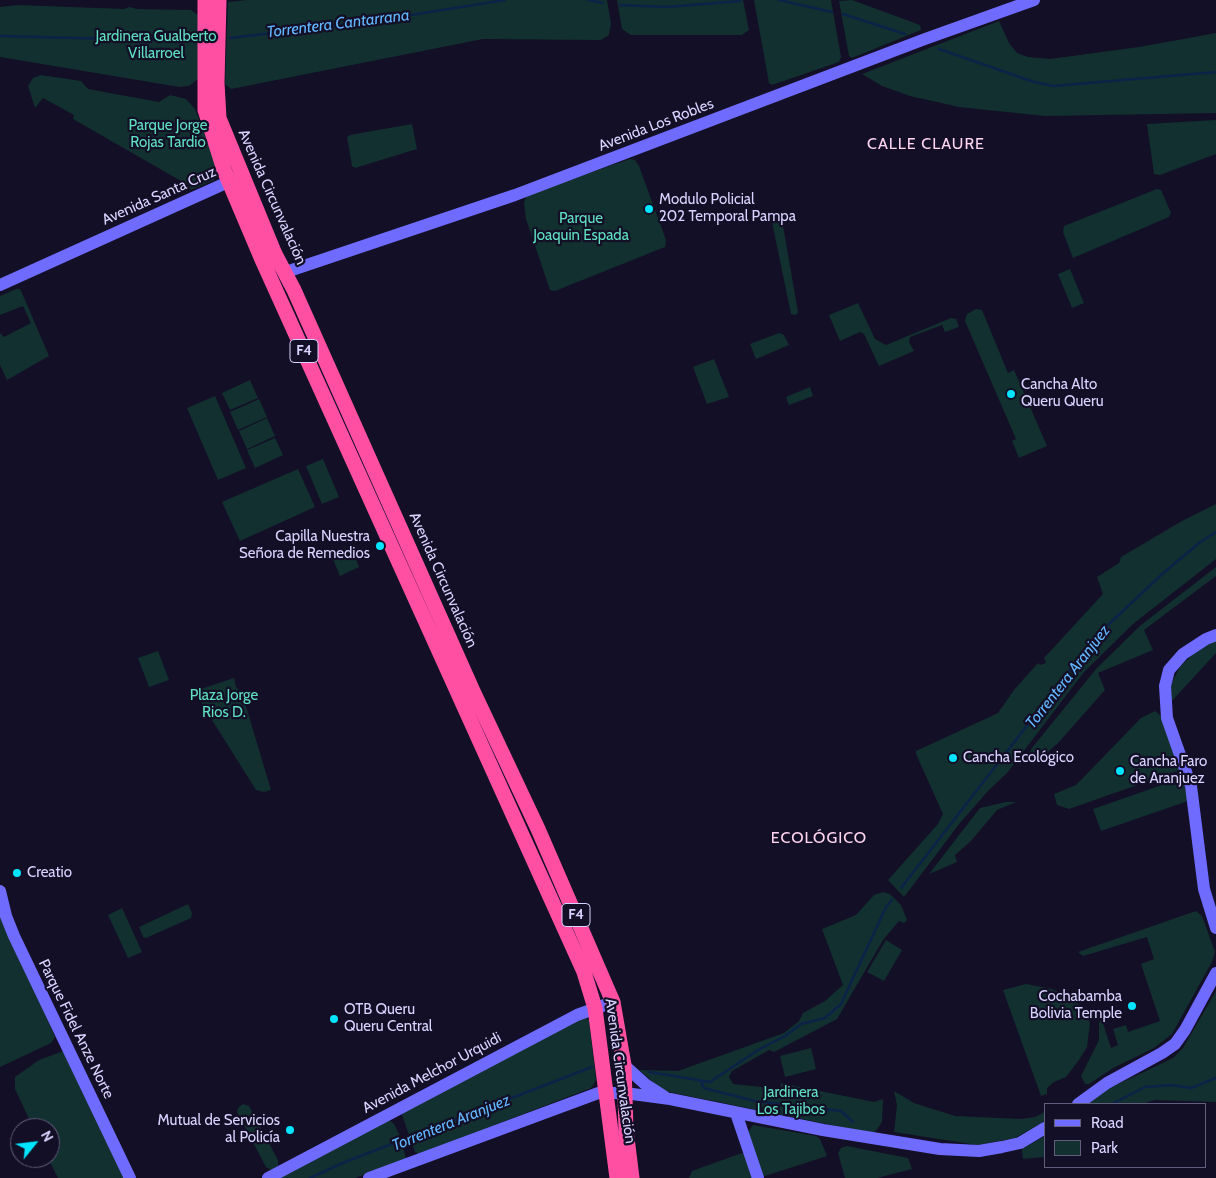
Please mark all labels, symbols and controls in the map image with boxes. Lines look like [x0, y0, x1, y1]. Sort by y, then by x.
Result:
water label: Torrentera Cantarrana [265, 6, 411, 42]
park label: Jardinera Gualberto Villarroel [96, 28, 216, 63]
street label: Avenida Los Robles [596, 95, 716, 155]
park label: Parque Jorge Rojas Tardio [128, 117, 208, 152]
street label: Avenida Circunvalación [234, 127, 310, 267]
district label: CALLE CLAURE [866, 134, 986, 154]
street label: Avenida Santa Cruz [99, 163, 219, 229]
place label: Modulo Policial 202 Temporal Pampa [659, 191, 796, 226]
marker: Modulo Policial 202 Temporal Pampa [643, 203, 655, 215]
park label: Parque Joaquin Espada [533, 210, 629, 245]
road number: F4 [290, 340, 318, 362]
place label: Cancha Alto Queru Queru [1021, 376, 1104, 411]
marker: Cancha Alto Queru Queru [1005, 388, 1017, 400]
street label: Avenida Circunvalación [405, 510, 481, 650]
place label: Capilla Nuestra Señora de Remedios [239, 528, 370, 563]
marker: Capilla Nuestra Señora de Remedios [374, 540, 386, 552]
water label: Torrentera Aranjuez [1022, 622, 1114, 732]
park label: Plaza Jorge Rios D. [190, 687, 258, 722]
place label: Cancha Ecológico [963, 749, 1074, 767]
marker: Cancha Ecológico [947, 752, 959, 764]
place label: Cancha Faro de Aranjuez [1130, 753, 1207, 788]
marker: Cancha Faro de Aranjuez [1114, 765, 1126, 777]
district label: ECOLÓGICO [770, 828, 868, 848]
place label: Creatio [27, 864, 72, 882]
marker: Creatio [11, 867, 23, 879]
road number: F4 [562, 904, 590, 926]
street label: Parque Fidel Anze Norte [34, 956, 118, 1102]
place label: Cochabamba Bolivia Temple [1030, 988, 1122, 1023]
street label: Avenida Circunvalación [601, 997, 639, 1145]
marker: Cochabamba Bolivia Temple [1126, 1000, 1138, 1012]
place label: OTB Queru Queru Central [344, 1001, 432, 1036]
marker: OTB Queru Queru Central [328, 1013, 340, 1025]
street label: Avenida Melchor Urquidi [360, 1029, 504, 1117]
park label: Jardinera Los Tajibos [757, 1084, 825, 1119]
water label: Torrentera Aranjuez [389, 1091, 513, 1155]
legend [1044, 1103, 1206, 1168]
place label: Mutual de Servicios al Policía [158, 1112, 280, 1147]
text: Road [1091, 1114, 1124, 1132]
north arrow [10, 1118, 60, 1168]
marker: Mutual de Servicios al Policía [284, 1124, 296, 1136]
text: N [37, 1128, 58, 1145]
text: Park [1091, 1139, 1118, 1157]

